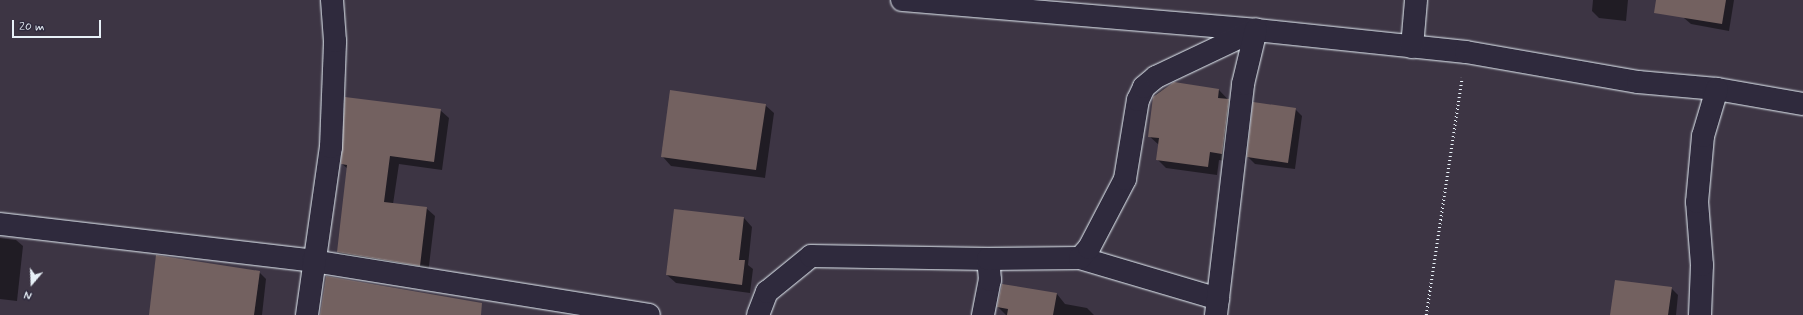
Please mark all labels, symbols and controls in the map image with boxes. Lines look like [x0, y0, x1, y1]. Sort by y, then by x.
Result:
scale bar [14, 12, 103, 38]
text: 20 m [19, 19, 45, 35]
north arrow [12, 263, 52, 303]
text: N [22, 287, 34, 302]

